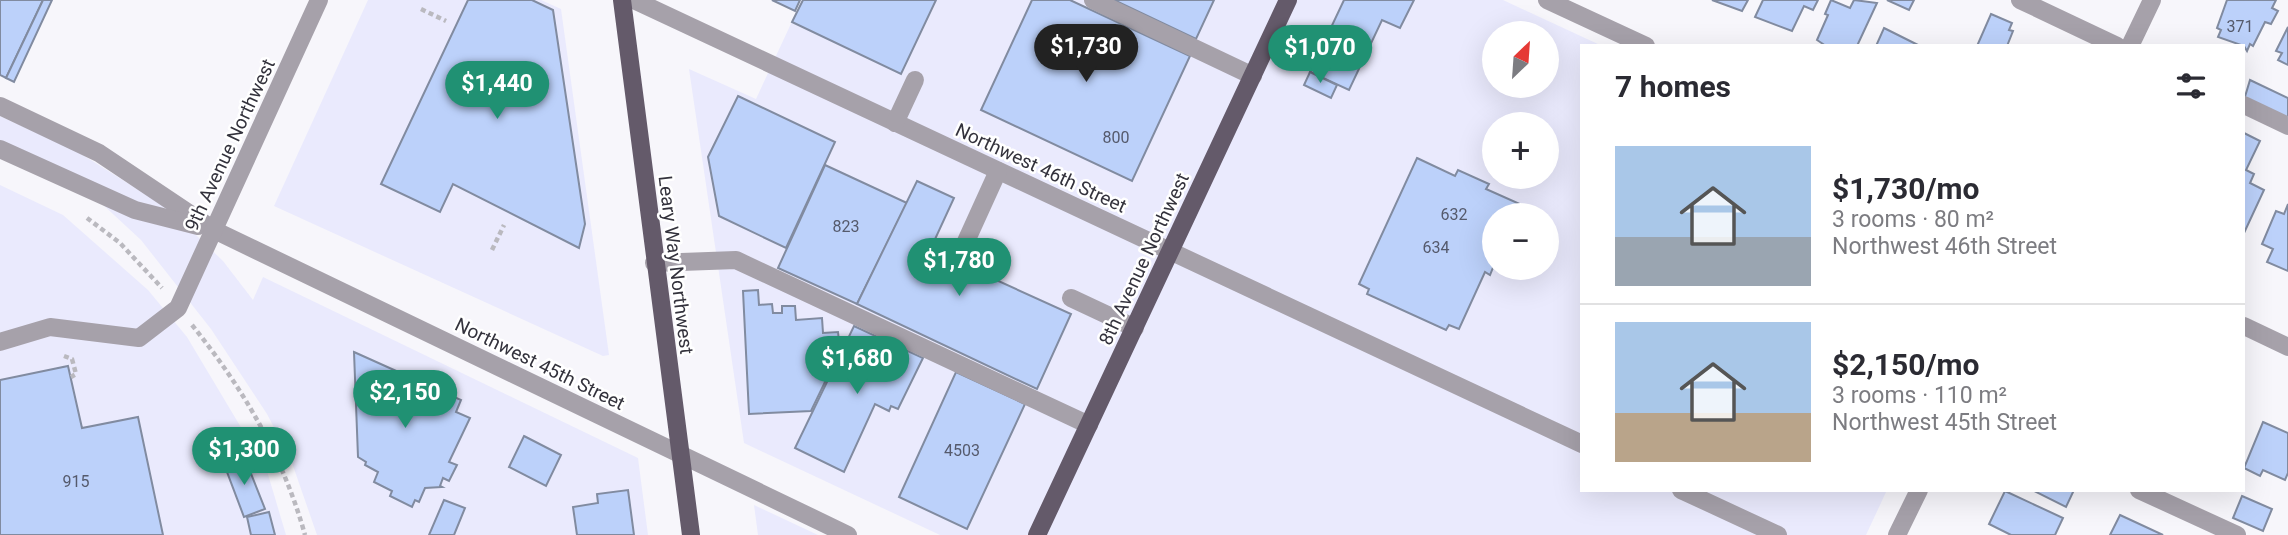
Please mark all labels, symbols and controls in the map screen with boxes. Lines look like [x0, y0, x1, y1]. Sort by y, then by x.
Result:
house number: 371 [2227, 17, 2253, 36]
north arrow [1482, 21, 1559, 98]
map controls [1482, 21, 1559, 280]
pin: $1,730 [1029, 24, 1143, 84]
pin: $1,070 [1263, 25, 1377, 85]
text: $1,730 [1050, 33, 1122, 60]
text: $1,070 [1284, 34, 1356, 61]
street label: 9th Avenue Northwest [180, 55, 280, 235]
pin: $1,440 [440, 61, 554, 121]
icon: filters [2172, 67, 2210, 105]
text: 7 homes [1615, 69, 1731, 104]
text: $1,440 [461, 70, 533, 97]
button: + [1482, 112, 1559, 189]
street label: Northwest 46th Street [952, 118, 1130, 218]
house number: 800 [1103, 128, 1129, 147]
street label: 8th Avenue Northwest [1094, 169, 1194, 349]
text: $1,730/mo [1832, 171, 1980, 206]
street label: Leary Way Northwest [654, 174, 698, 356]
icon: home [1671, 174, 1755, 258]
button: − [1482, 203, 1559, 280]
house number: 632 [1441, 205, 1467, 224]
text: 3 rooms · 80 m² [1832, 206, 1994, 233]
house number: 823 [833, 217, 859, 236]
text: Northwest 46th Street [1832, 233, 2057, 260]
pin: $1,780 [902, 238, 1016, 298]
house number: 634 [1423, 238, 1449, 257]
text: $1,780 [923, 247, 995, 274]
street label: Northwest 45th Street [451, 313, 629, 415]
pin: $1,680 [800, 336, 914, 396]
text: $1,680 [821, 345, 893, 372]
text: $2,150/mo [1832, 347, 1980, 382]
icon: home [1671, 350, 1755, 434]
pin: $2,150 [348, 370, 462, 430]
text: $2,150 [369, 379, 441, 406]
text: 3 rooms · 110 m² [1832, 382, 2007, 409]
text: Northwest 45th Street [1832, 409, 2057, 436]
pin: $1,300 [187, 428, 301, 487]
text: $1,300 [208, 436, 280, 463]
house number: 4503 [944, 441, 980, 460]
house number: 915 [63, 472, 89, 491]

